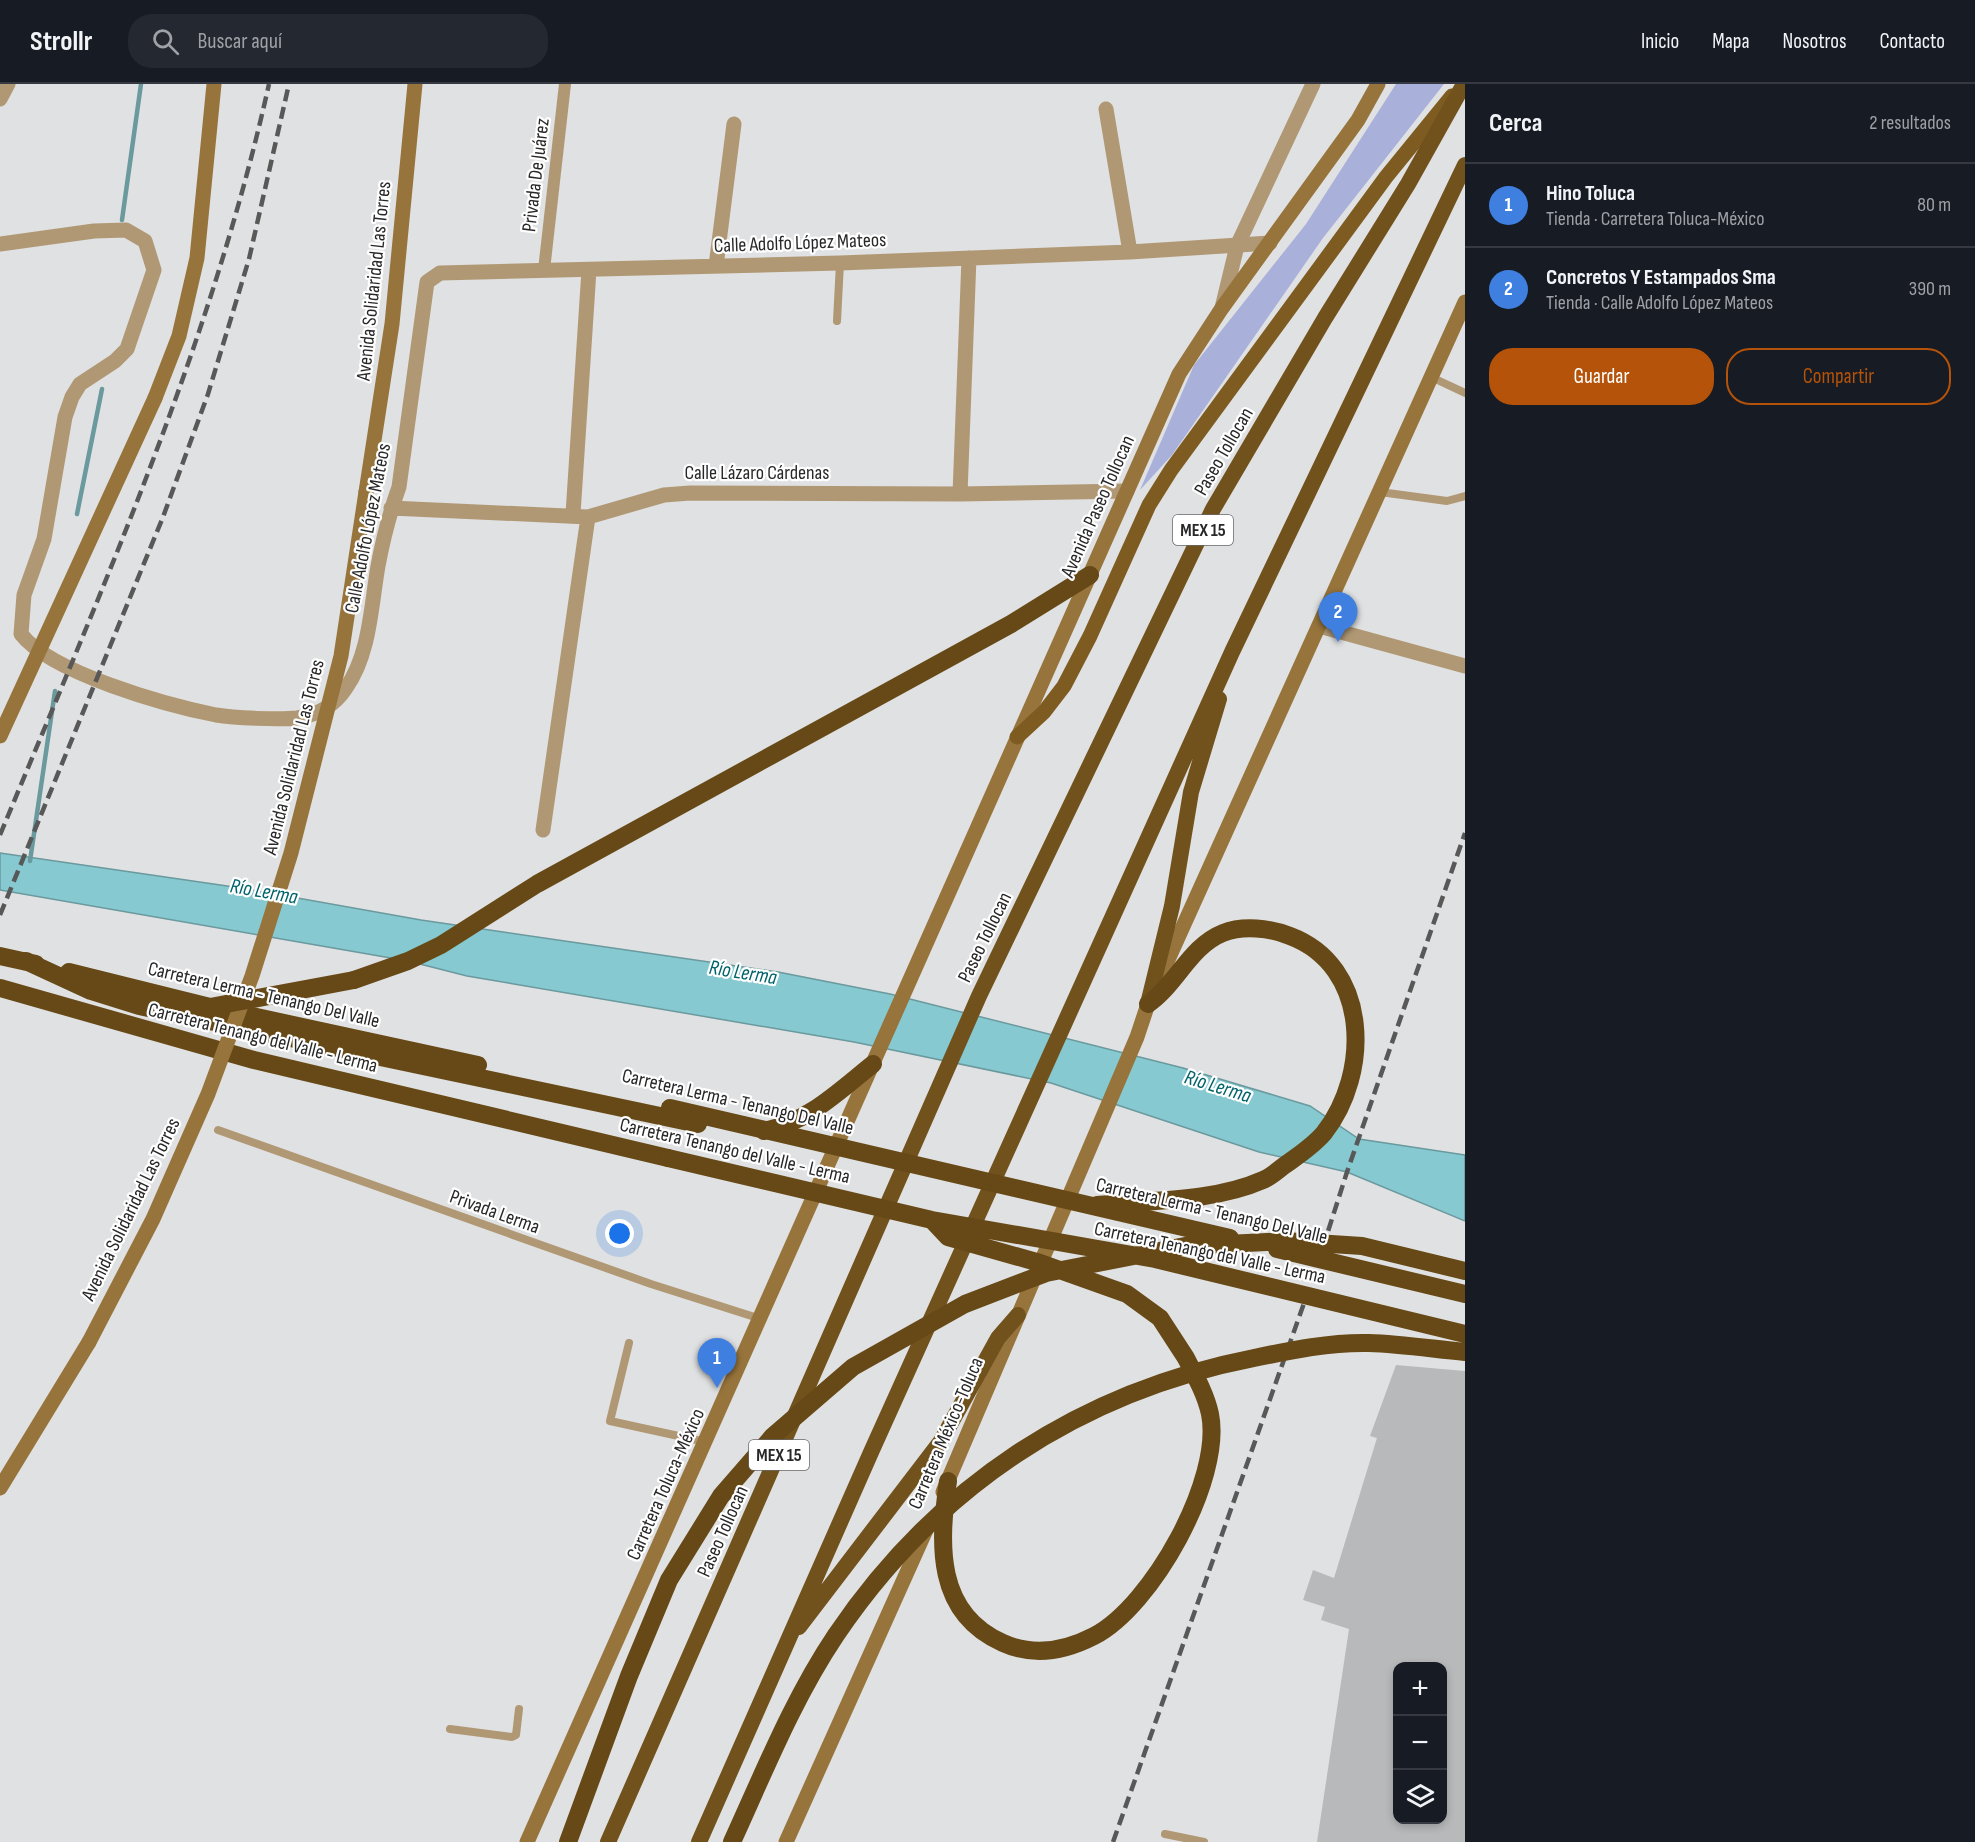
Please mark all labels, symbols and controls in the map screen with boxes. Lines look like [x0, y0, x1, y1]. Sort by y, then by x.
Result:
search box [128, 14, 548, 68]
text: Strollr [30, 25, 92, 58]
icon: search [149, 25, 182, 58]
text: Buscar aquí [197, 28, 282, 55]
text: Inicio [1641, 29, 1679, 54]
text: Mapa [1712, 29, 1750, 54]
text: Nosotros [1783, 29, 1847, 54]
text: Contacto [1880, 29, 1945, 54]
text: Cerca [1489, 108, 1542, 139]
text: 2 resultados [1869, 111, 1951, 135]
street label: Privada De Juárez [517, 117, 555, 233]
street label: Avenida Solidaridad Las Torres [351, 180, 396, 383]
text: Hino Toluca [1546, 180, 1635, 207]
text: 1 [1505, 193, 1512, 217]
text: 80 m [1917, 193, 1951, 217]
text: Tienda · Carretera Toluca-México [1546, 207, 1764, 231]
street label: Calle Adolfo López Mateos [713, 228, 887, 258]
text: Concretos Y Estampados Sma [1546, 264, 1776, 291]
text: 2 [1504, 277, 1513, 301]
text: 390 m [1909, 277, 1951, 301]
text: Tienda · Calle Adolfo López Mateos [1546, 291, 1773, 315]
button: Guardar [1489, 348, 1714, 405]
button: Compartir [1726, 348, 1951, 405]
street label: Paseo Tollocan [1189, 403, 1259, 500]
street label: Avenida Paseo Tollocan [1055, 432, 1140, 582]
street label: Calle Adolfo López Mateos [340, 441, 396, 615]
street label: Calle Lázaro Cárdenas [685, 461, 829, 485]
road number: MEX 15 [1173, 515, 1233, 545]
pin: 2 [1318, 592, 1358, 642]
street label: Avenida Solidaridad Las Torres [258, 657, 330, 858]
water label: Río Lerma [228, 873, 300, 910]
street label: Paseo Tollocan [953, 888, 1017, 986]
water label: Río Lerma [707, 955, 779, 990]
street label: Carretera Lerma - Tenango Del Valle [146, 957, 382, 1033]
street label: Carretera Tenango del Valle - Lerma [146, 998, 380, 1078]
street label: Carretera Lerma - Tenango Del Valle [620, 1064, 856, 1140]
water label: Río Lerma [1182, 1065, 1255, 1109]
street label: Carretera Tenango del Valle - Lerma [617, 1113, 852, 1189]
street label: Avenida Solidaridad Las Torres [76, 1114, 186, 1306]
street label: Carretera Lerma - Tenango Del Valle [1094, 1173, 1330, 1249]
street label: Privada Lerma [446, 1185, 543, 1239]
street label: Carretera Tenango del Valle - Lerma [1092, 1217, 1328, 1289]
your location [605, 1219, 634, 1248]
pin: 1 [698, 1338, 736, 1388]
street label: Carretera México-Toluca [903, 1354, 989, 1513]
street label: Carretera Toluca-México [622, 1405, 710, 1564]
road number: MEX 15 [749, 1440, 809, 1470]
street label: Paseo Tollocan [692, 1482, 754, 1581]
map controls [1393, 1662, 1447, 1824]
button: + [1393, 1662, 1447, 1716]
button: − [1393, 1716, 1447, 1770]
button: layers [1393, 1770, 1447, 1824]

